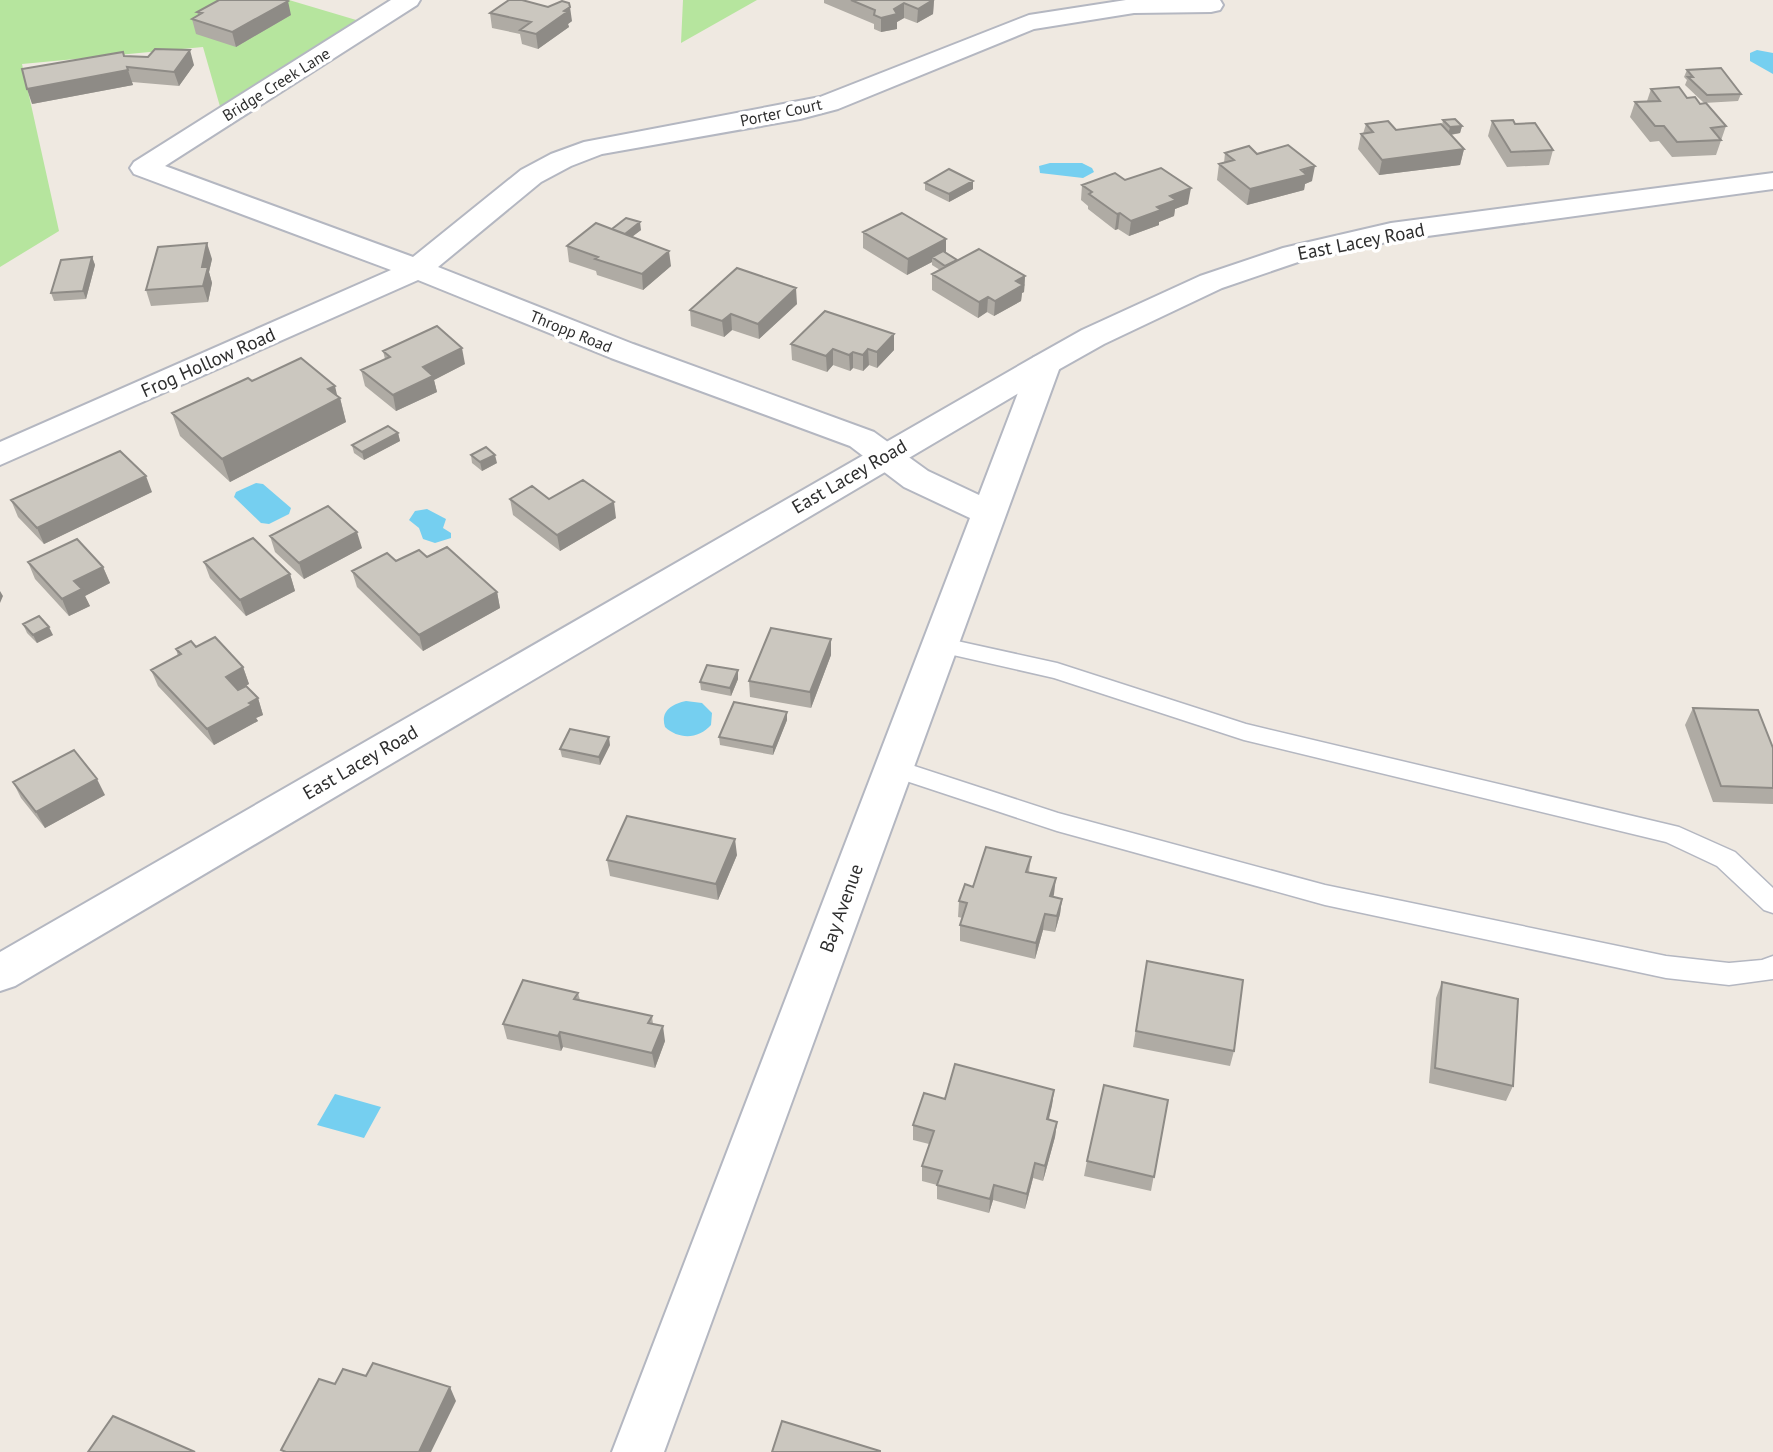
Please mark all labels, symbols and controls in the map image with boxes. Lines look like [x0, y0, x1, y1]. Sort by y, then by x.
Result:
street label: Bridge Creek Lane [218, 43, 334, 125]
street label: Porter Court [738, 93, 824, 130]
street label: East Lacey Road [1295, 217, 1427, 265]
street label: Thropp Road [527, 305, 615, 357]
street label: Frog Hollow Road [137, 322, 279, 402]
street label: East Lacey Road [787, 433, 911, 519]
street label: East Lacey Road [298, 719, 422, 805]
street label: Bay Avenue [814, 860, 868, 956]

